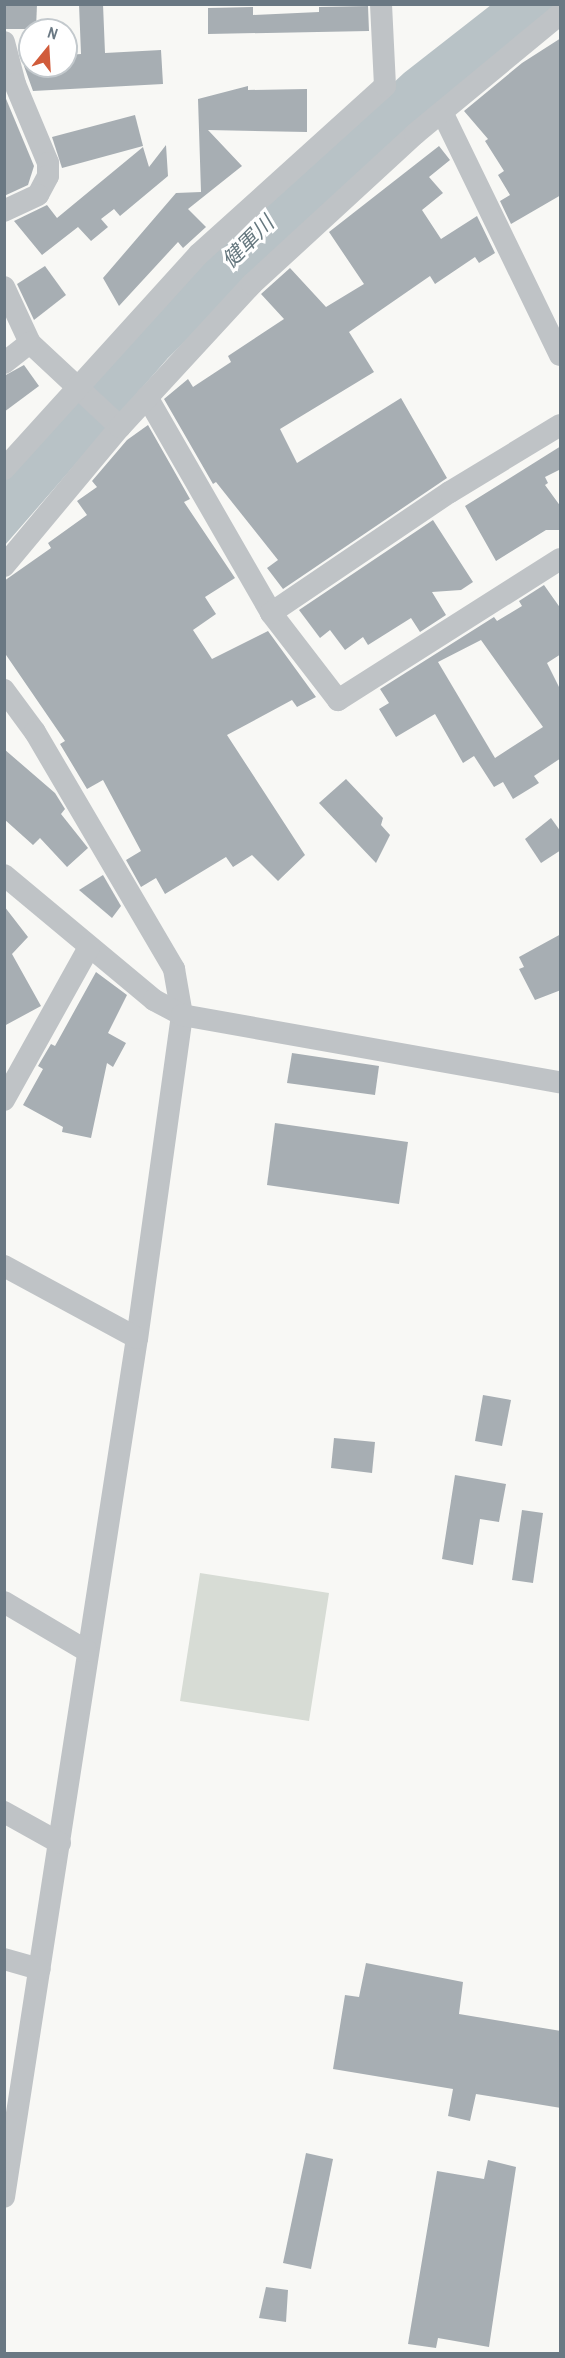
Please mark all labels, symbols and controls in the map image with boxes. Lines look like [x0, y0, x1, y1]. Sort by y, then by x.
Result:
north arrow [18, 18, 78, 78]
text: N [45, 21, 61, 45]
water label: 健軍川 [217, 211, 279, 273]

